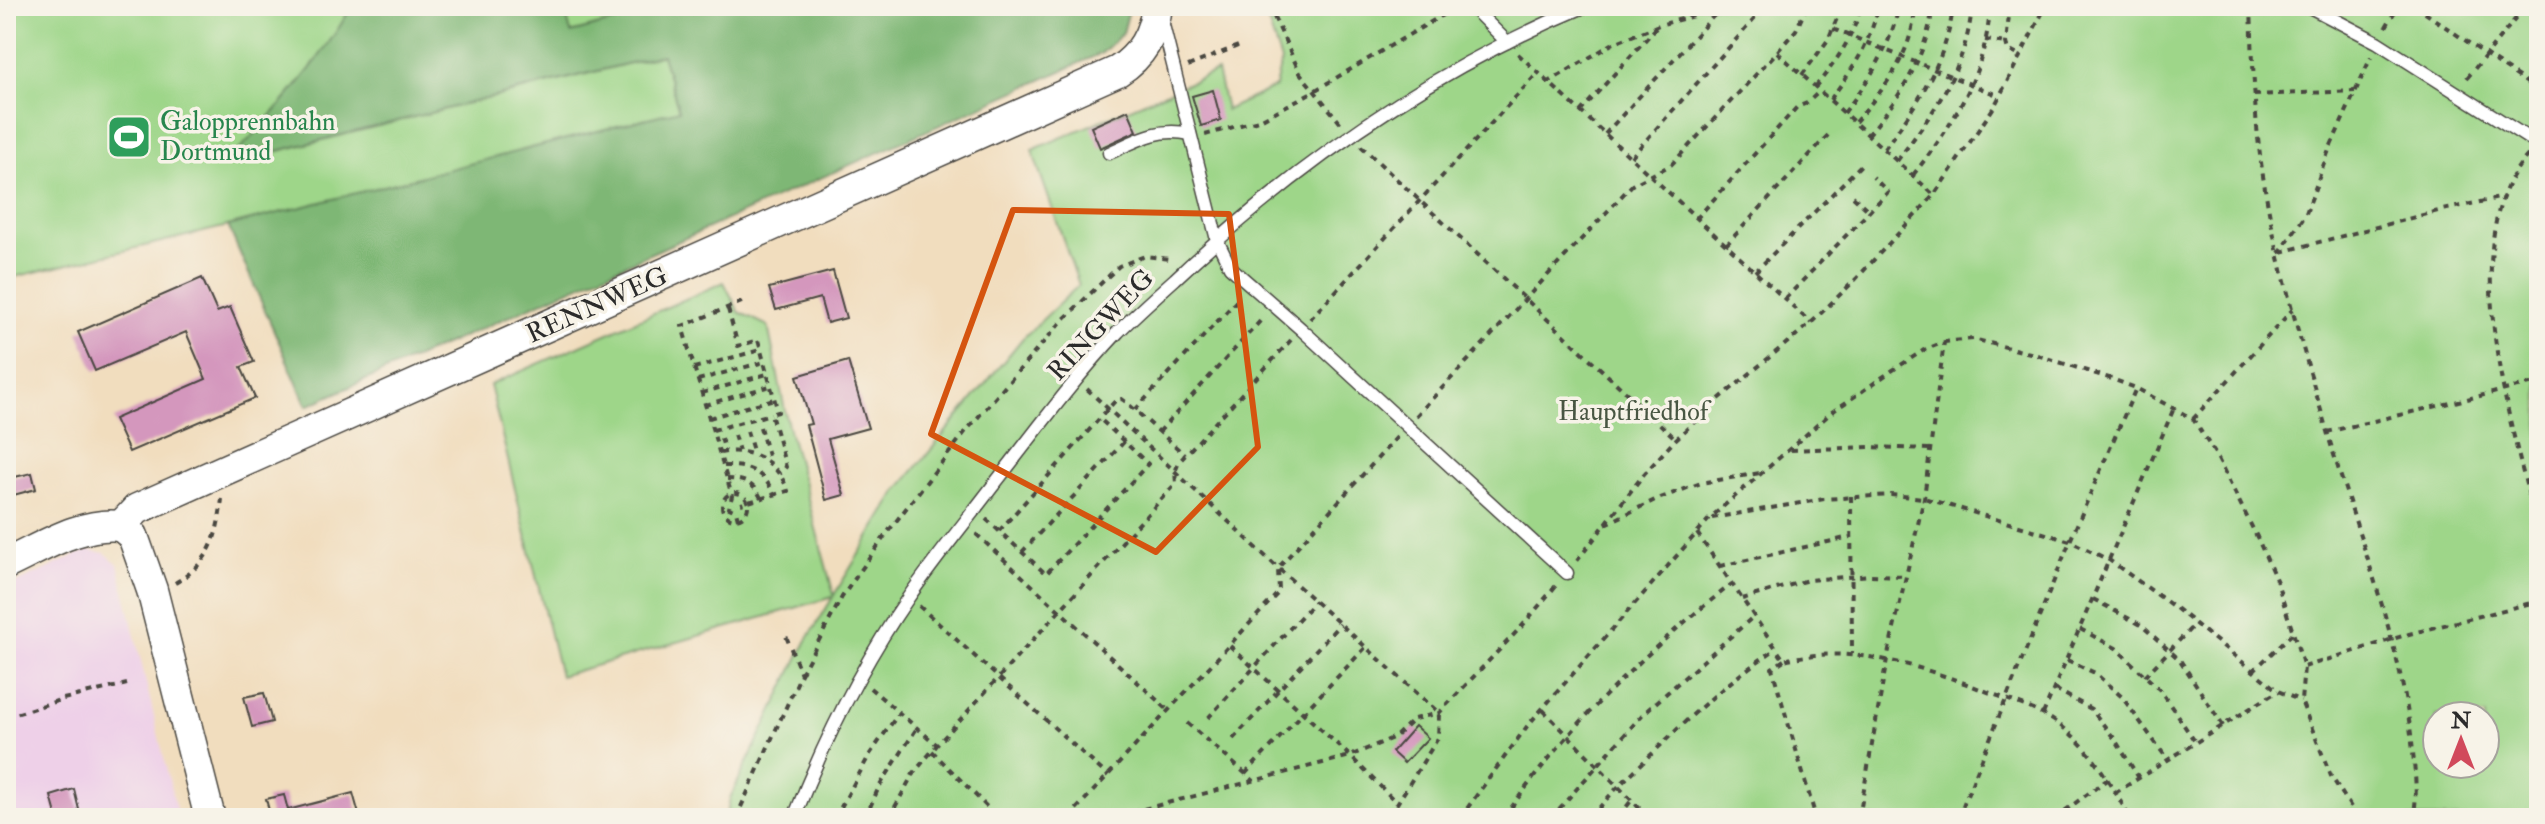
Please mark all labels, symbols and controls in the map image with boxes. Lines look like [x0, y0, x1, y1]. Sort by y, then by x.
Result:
place label: Galopprennbahn Dortmund [160, 106, 335, 168]
sports icon: Galopprennbahn Dortmund [105, 113, 153, 161]
street label: RENNWEG [522, 260, 673, 350]
street label: RINGWEG [1041, 262, 1161, 387]
park label: Hauptfriedhof [1558, 396, 1712, 429]
north arrow [2421, 700, 2501, 780]
text: N [2450, 707, 2471, 735]

